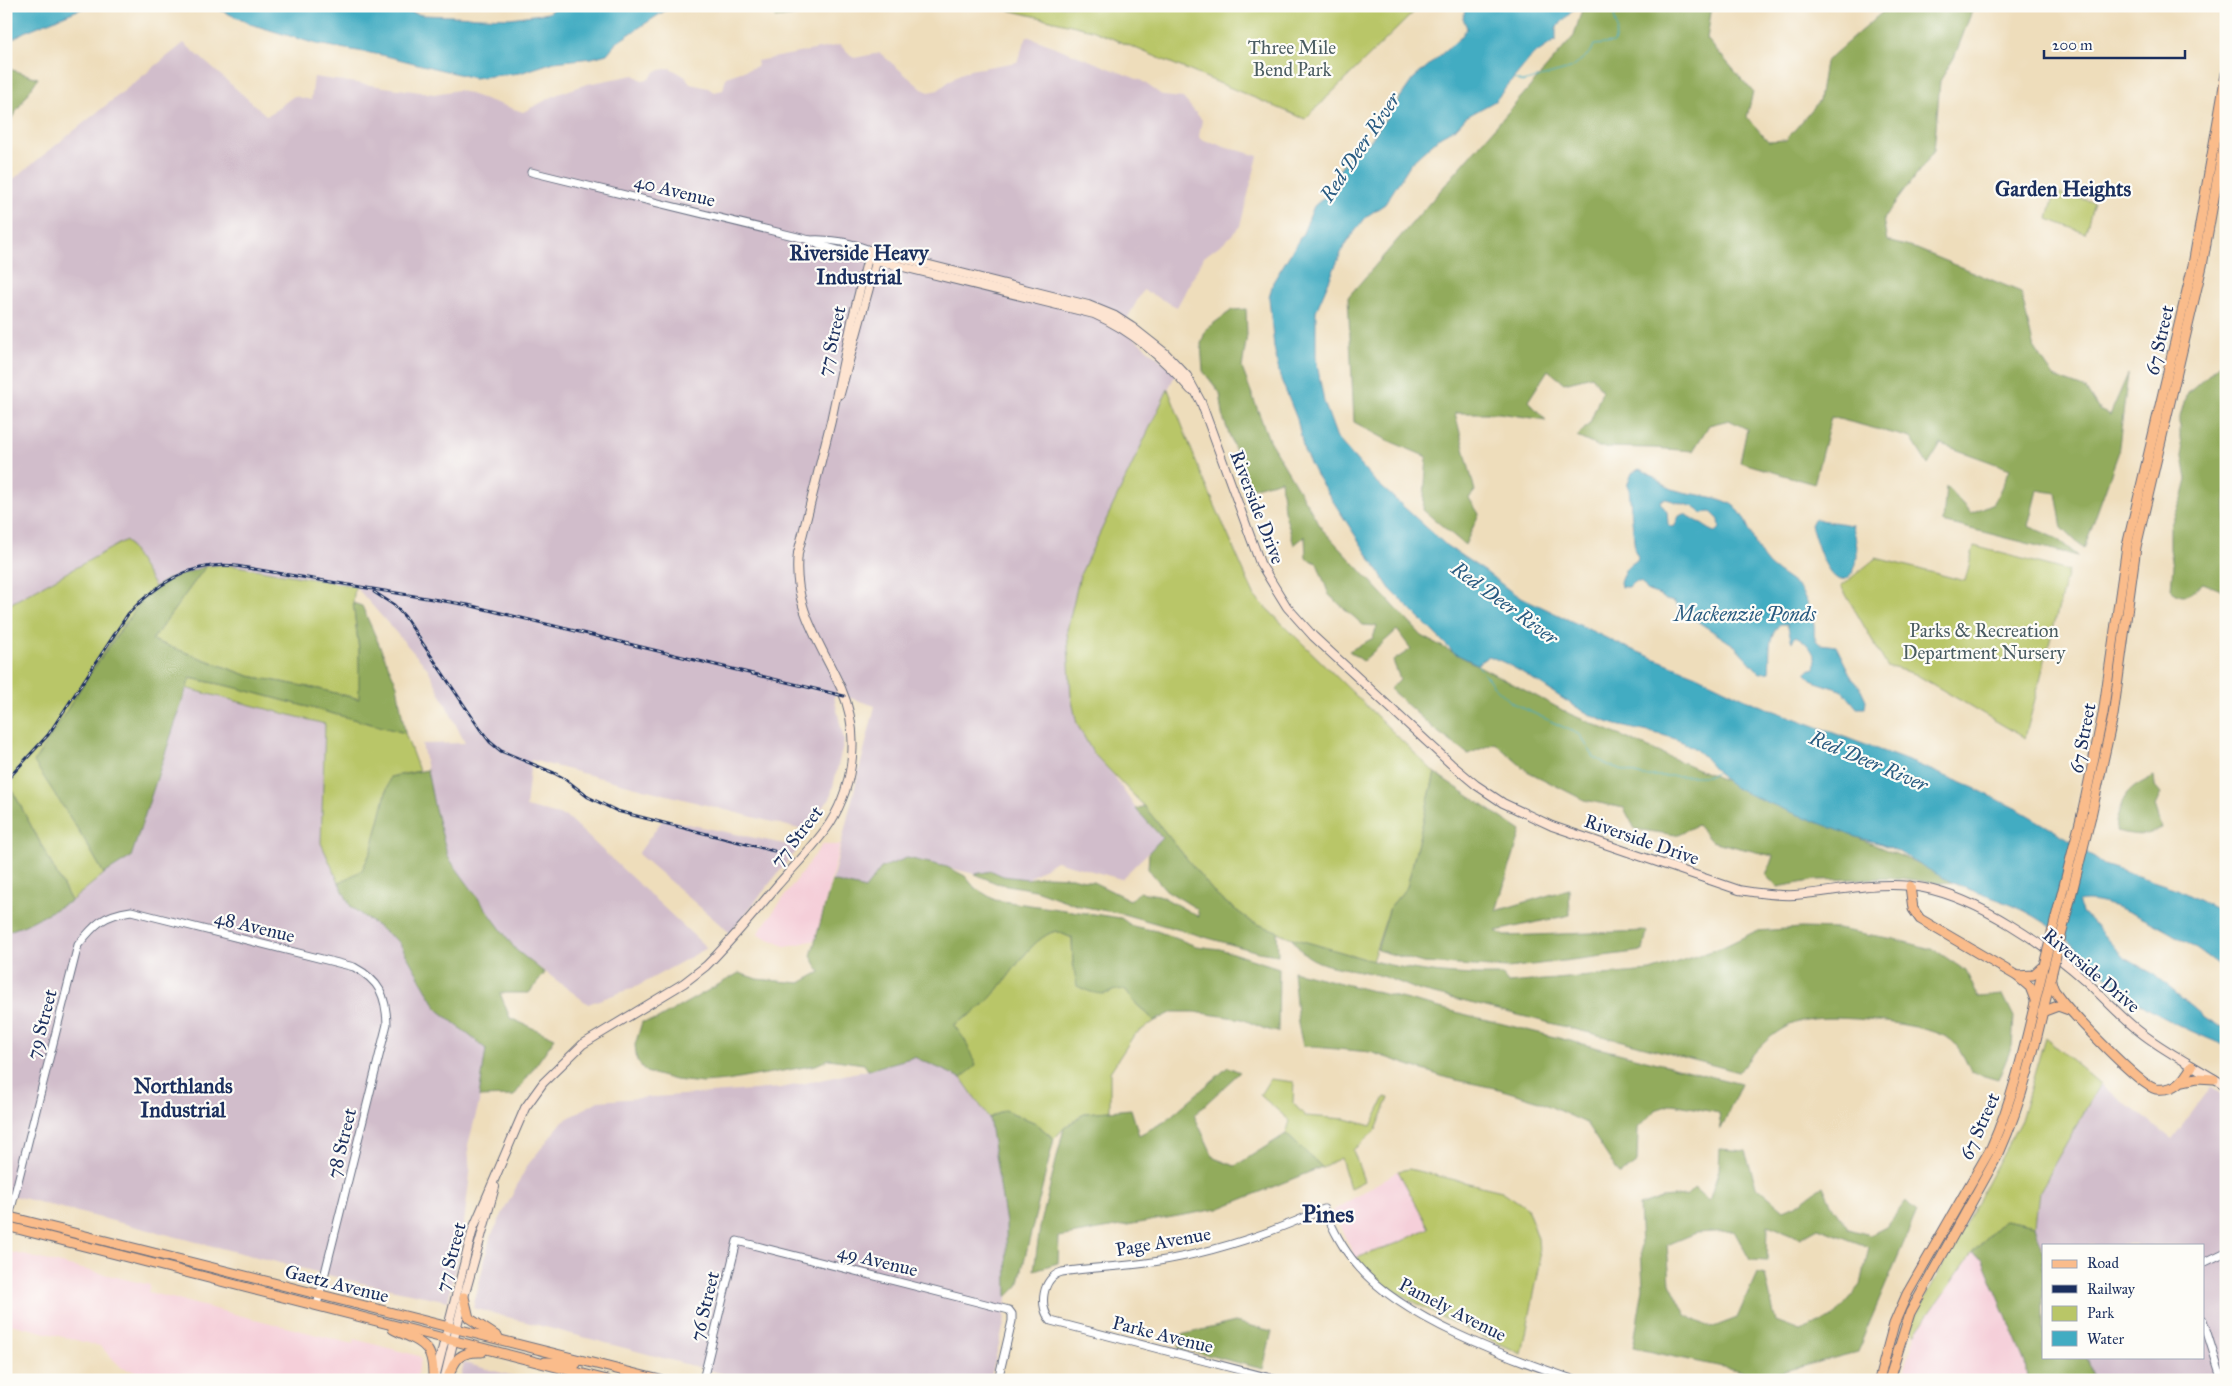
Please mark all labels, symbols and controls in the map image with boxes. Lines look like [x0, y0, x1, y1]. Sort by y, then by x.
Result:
scale bar [2044, 28, 2186, 60]
park label: Three Mile Bend Park [1248, 36, 1336, 81]
text: 200 m [2052, 36, 2093, 54]
water label: Red Deer River [1314, 87, 1406, 207]
street label: 40 Avenue [632, 169, 718, 212]
district label: Garden Heights [1995, 176, 2131, 202]
district label: Riverside Heavy Industrial [789, 240, 930, 290]
street label: 77 Street [812, 303, 851, 379]
street label: 67 Street [2140, 303, 2179, 377]
street label: Riverside Drive [1225, 447, 1290, 567]
water label: Red Deer River [1446, 556, 1564, 651]
water label: Mackenzie Ponds [1672, 602, 1817, 626]
park label: Parks & Recreation Department Nursery [1902, 619, 2067, 664]
street label: 67 Street [2064, 701, 2101, 775]
water label: Red Deer River [1805, 725, 1933, 797]
street label: 77 Street [765, 801, 828, 872]
street label: Riverside Drive [1581, 809, 1702, 870]
street label: 48 Avenue [212, 905, 297, 948]
street label: Riverside Drive [2038, 923, 2145, 1018]
street label: 79 Street [21, 986, 62, 1062]
district label: Northlands Industrial [133, 1073, 233, 1123]
street label: 67 Street [1954, 1089, 2005, 1163]
street label: 78 Street [322, 1105, 361, 1181]
district label: Pines [1302, 1199, 1354, 1229]
street label: 77 Street [430, 1219, 471, 1295]
street label: Page Avenue [1114, 1222, 1213, 1262]
street label: 49 Avenue [835, 1239, 920, 1282]
legend [2042, 1244, 2204, 1358]
text: Road [2087, 1254, 2119, 1272]
street label: Gaetz Avenue [282, 1259, 391, 1308]
street label: 76 Street [685, 1269, 724, 1343]
street label: Pamely Avenue [1395, 1273, 1510, 1346]
text: Railway [2087, 1280, 2136, 1298]
text: Park [2087, 1304, 2114, 1322]
street label: Parke Avenue [1110, 1311, 1216, 1358]
text: Water [2087, 1330, 2124, 1348]

